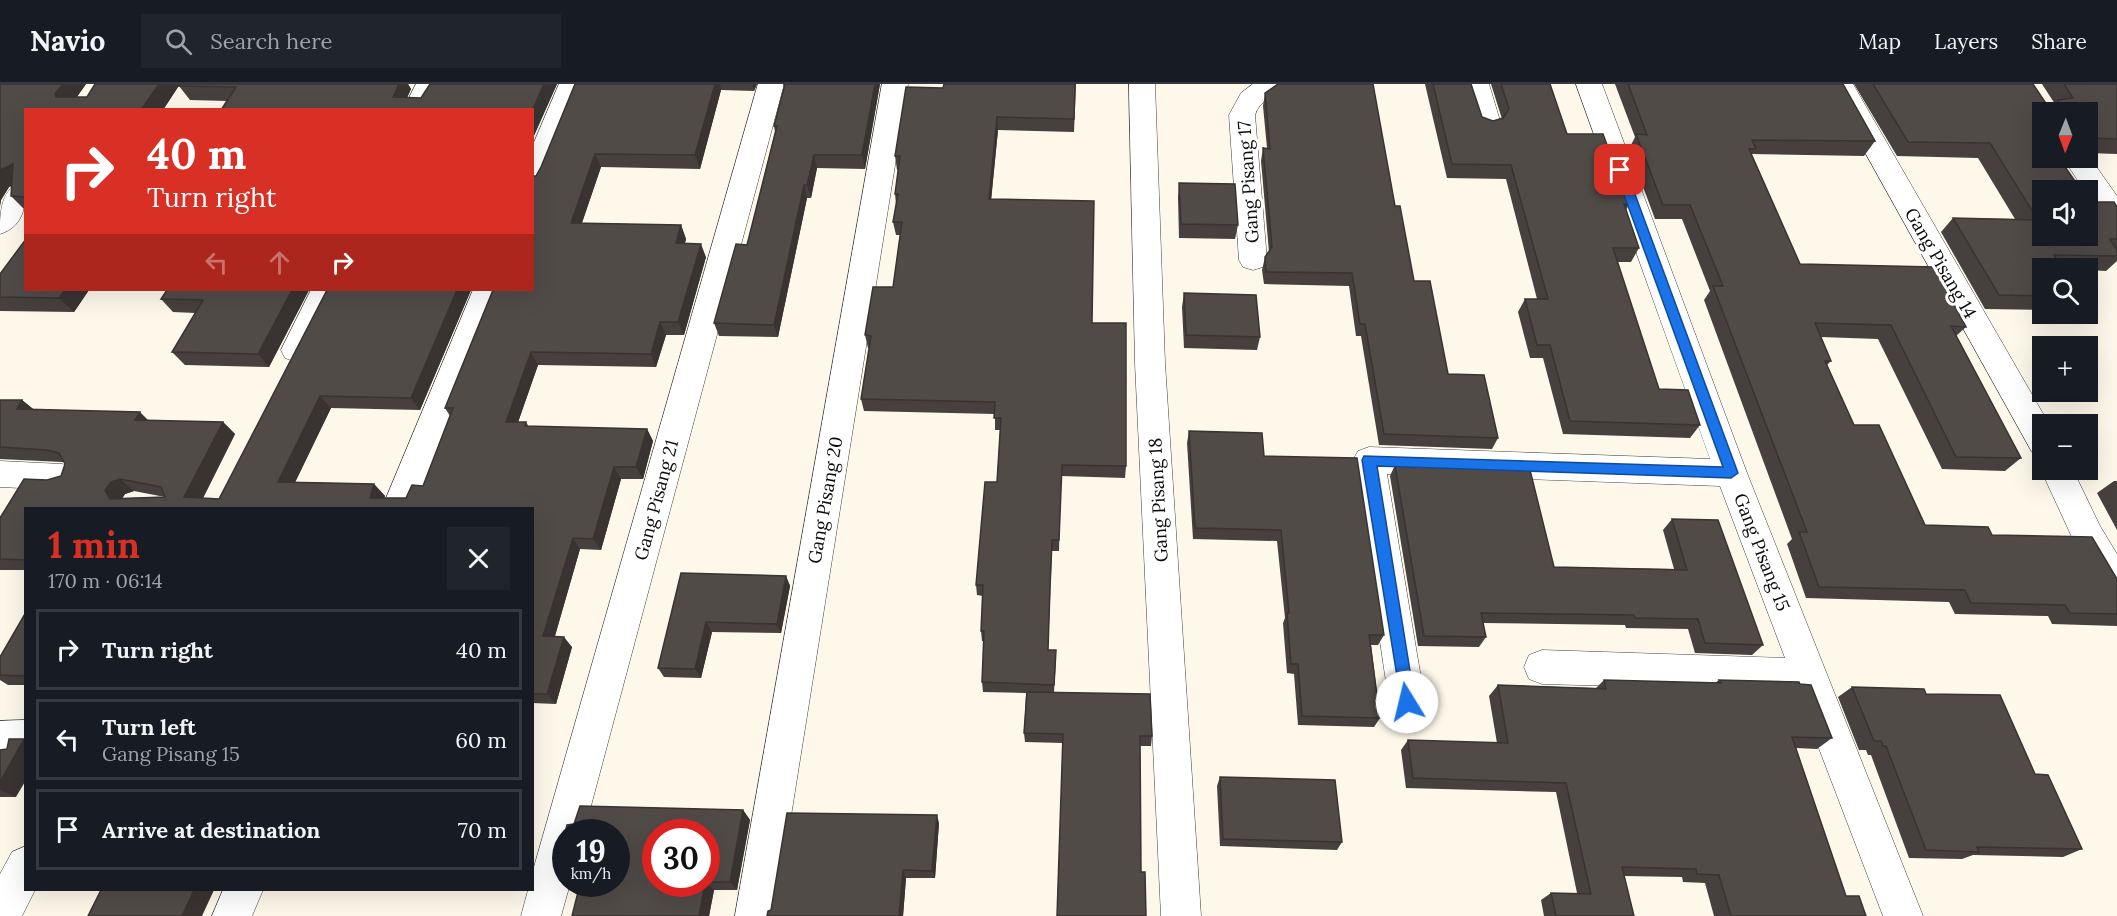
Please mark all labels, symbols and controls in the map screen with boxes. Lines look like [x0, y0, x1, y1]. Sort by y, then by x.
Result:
search box [141, 14, 561, 68]
text: Navio [30, 23, 105, 59]
icon: search [162, 25, 195, 58]
text: Search here [210, 27, 332, 55]
text: Map [1858, 28, 1901, 55]
text: Layers [1934, 28, 1998, 55]
text: Share [2031, 28, 2087, 55]
north arrow [2032, 102, 2098, 168]
map controls [2032, 102, 2098, 480]
street label: Gang Pisang 17 [1232, 120, 1264, 244]
text: 40 m [147, 127, 246, 181]
icon: right [48, 132, 126, 210]
pin [1594, 144, 1645, 195]
icon: arrive [1603, 153, 1636, 186]
text: Turn right [147, 180, 276, 214]
button: sound [2032, 180, 2098, 246]
street label: Gang Pisang 14 [1900, 204, 1982, 323]
icon: left [200, 246, 233, 279]
icon: ahead [263, 246, 296, 279]
icon: right [326, 246, 359, 279]
button: search [2032, 258, 2098, 324]
button: + [2032, 336, 2098, 402]
button: − [2032, 414, 2098, 480]
street label: Gang Pisang 20 [803, 435, 847, 565]
street label: Gang Pisang 21 [629, 437, 683, 563]
street label: Gang Pisang 18 [1143, 437, 1173, 563]
street label: Gang Pisang 15 [1729, 490, 1795, 614]
text: 1 min [48, 522, 140, 568]
button: close [447, 527, 510, 590]
text: 170 m · 06:14 [48, 568, 163, 593]
icon: right [51, 633, 84, 666]
text: Turn right [102, 636, 213, 664]
text: 40 m [456, 636, 507, 664]
position arrow [1375, 670, 1439, 734]
text: Turn left [102, 713, 196, 741]
icon: left [51, 723, 84, 756]
text: 60 m [455, 726, 507, 754]
text: Gang Pisang 15 [102, 741, 240, 766]
icon: arrive [51, 813, 84, 846]
text: Arrive at destination [102, 816, 320, 844]
text: 70 m [458, 816, 507, 844]
speed limit sign: 30 [642, 819, 720, 897]
text: 19 [576, 832, 606, 870]
text: km/h [571, 864, 611, 883]

